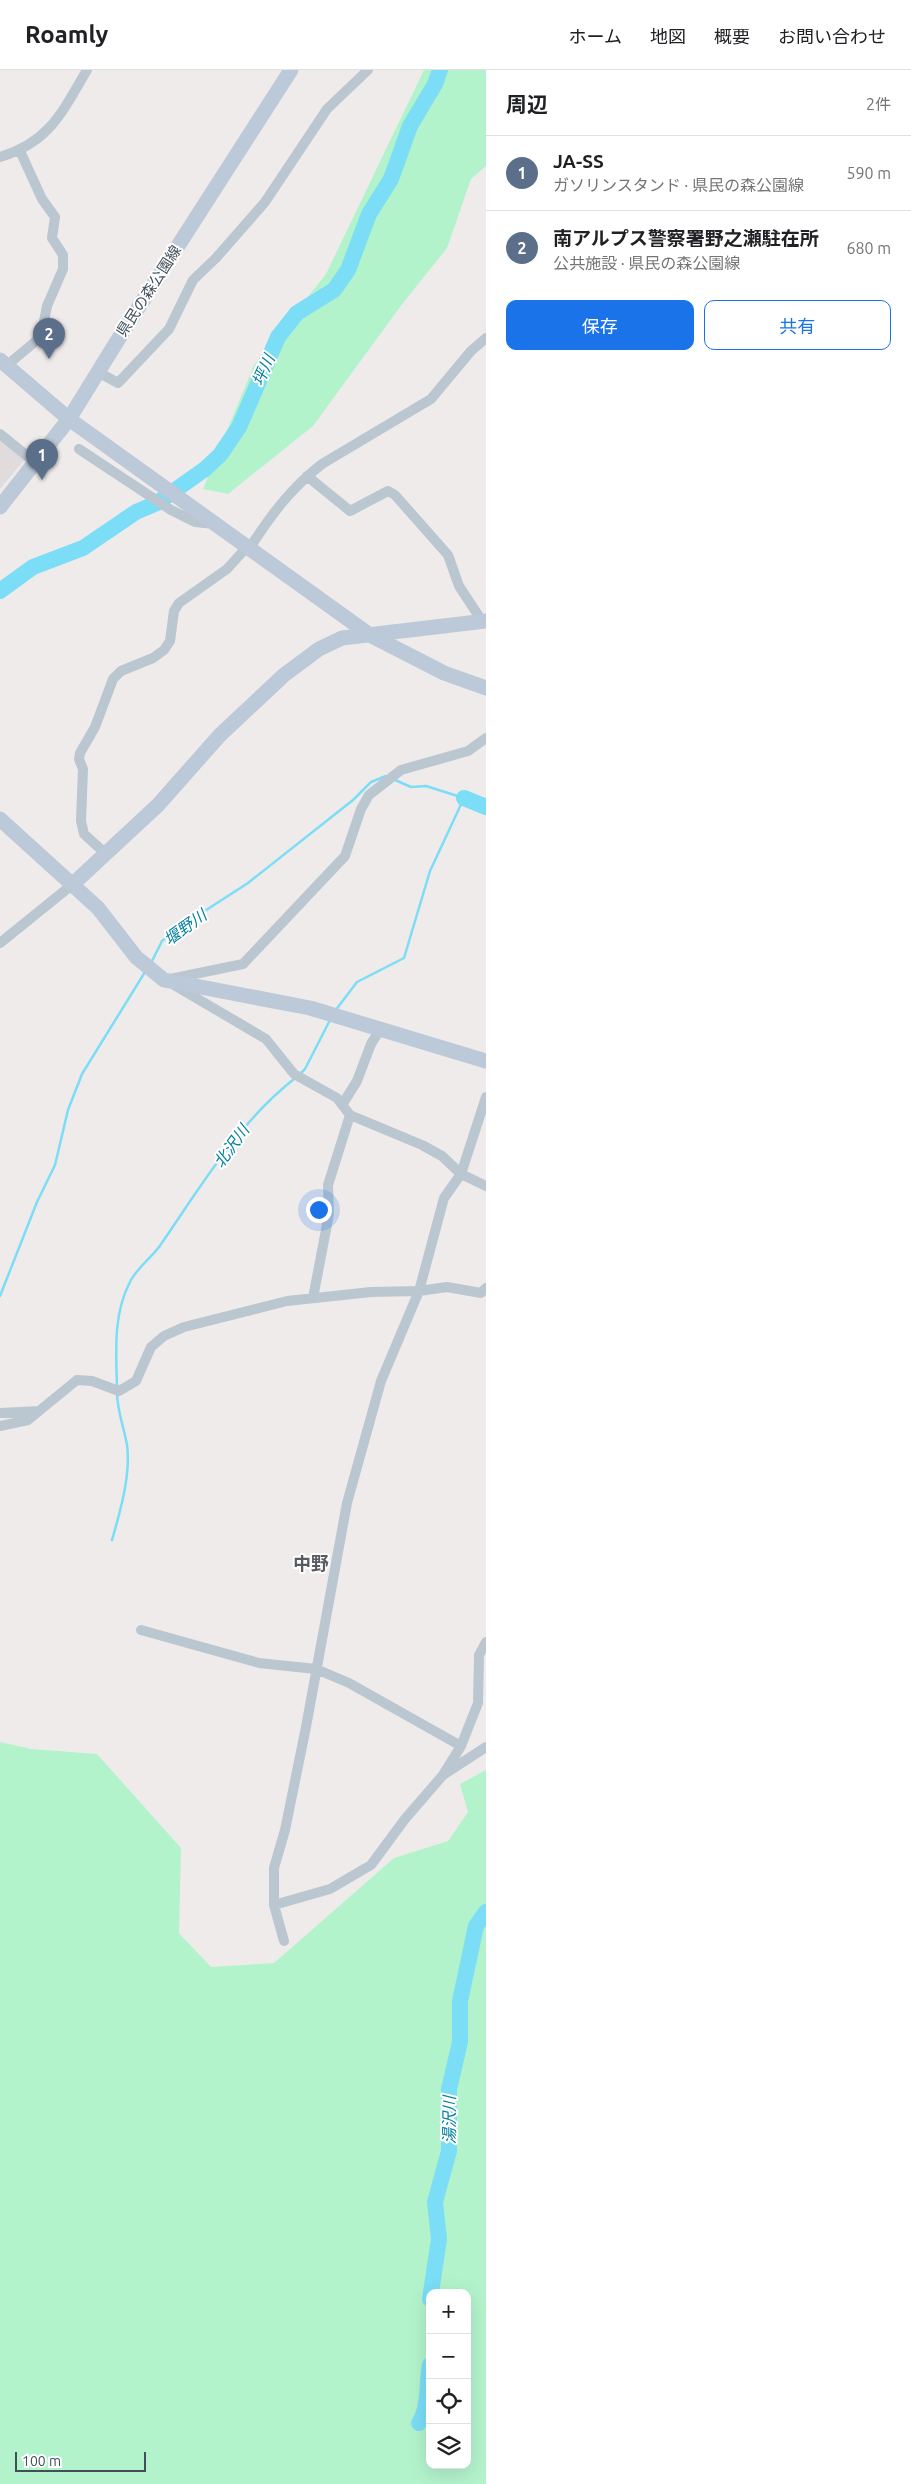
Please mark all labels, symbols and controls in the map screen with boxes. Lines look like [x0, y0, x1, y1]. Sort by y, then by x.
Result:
text: Roamly [25, 21, 108, 48]
text: ホーム [569, 26, 622, 46]
text: 地図 [650, 26, 686, 46]
text: 概要 [714, 26, 750, 46]
text: お問い合わせ [778, 26, 886, 46]
text: 周辺 [506, 92, 548, 116]
text: 2件 [866, 95, 891, 113]
text: JA-SS [553, 150, 604, 172]
text: 1 [517, 164, 527, 182]
text: 590 m [846, 164, 891, 182]
text: ガソリンスタンド · 県民の森公園線 [553, 176, 804, 194]
text: 南アルプス警察署野之瀬駐在所 [553, 227, 819, 249]
text: 2 [517, 239, 527, 257]
text: 680 m [846, 239, 891, 257]
street label: 県民の森公園線 [113, 242, 184, 339]
text: 公共施設 · 県民の森公園線 [553, 254, 740, 272]
button: 保存 [506, 300, 694, 350]
button: 共有 [704, 300, 891, 350]
pin: 2 [33, 318, 65, 359]
water label: 坪川 [248, 350, 279, 388]
pin: 1 [26, 439, 58, 480]
water label: 堰野川 [160, 904, 211, 948]
water label: 北沢川 [210, 1120, 254, 1171]
your location [306, 1197, 332, 1223]
district label: 中野 [293, 1553, 329, 1573]
water label: 湯沢川 [440, 2094, 458, 2144]
map controls [426, 2289, 471, 2469]
button: + [426, 2289, 471, 2334]
button: − [426, 2334, 471, 2379]
button: locate [426, 2379, 471, 2424]
button: layers [426, 2424, 471, 2469]
scale bar [15, 2449, 146, 2472]
text: 100 m [22, 2453, 61, 2469]

